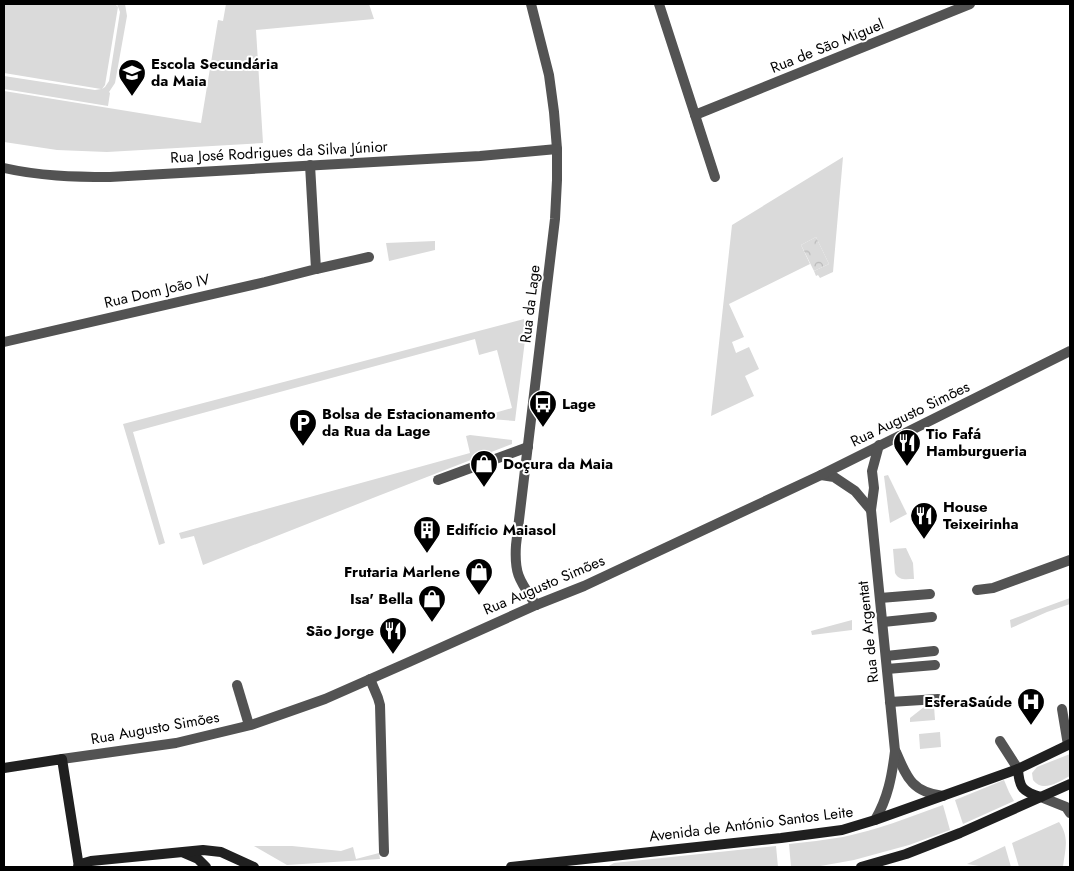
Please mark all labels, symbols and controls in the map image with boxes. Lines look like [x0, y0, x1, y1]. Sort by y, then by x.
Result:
street label: Rua de São Miguel [767, 13, 887, 79]
place label: Escola Secundária da Maia [151, 53, 278, 92]
school or university icon: Escola Secundária da Maia [117, 58, 147, 97]
street label: Rua José Rodrigues da Silva Júnior [170, 135, 389, 169]
street label: Rua da Lage [514, 263, 546, 344]
street label: Rua Dom João IV [102, 268, 212, 314]
street label: Rua Augusto Simões [847, 376, 973, 452]
bus stop icon: Lage [528, 389, 558, 428]
place label: Lage [562, 393, 596, 415]
place label: Bolsa de Estacionamento da Rua da Lage [322, 403, 496, 442]
parking icon: Bolsa de Estacionamento da Rua da Lage [288, 408, 318, 447]
place label: Tio Fafá Hamburgueria [926, 423, 1027, 462]
restaurant icon: Tio Fafá Hamburgueria [892, 428, 922, 467]
shop icon: Doçura da Maia [469, 449, 499, 488]
place label: Doçura da Maia [503, 453, 613, 475]
place label: House Teixeirinha [943, 496, 1019, 535]
restaurant icon: House Teixeirinha [909, 501, 939, 540]
building icon: Edifício Maiasol [412, 515, 442, 554]
place label: Edifício Maiasol [446, 519, 556, 541]
street label: Rua Augusto Simões [480, 549, 608, 621]
shop icon: Frutaria Marlene [464, 557, 494, 596]
place label: Frutaria Marlene [344, 561, 460, 583]
street label: Rua de Argentat [852, 580, 884, 684]
shop icon: Isa' Bella [417, 584, 447, 623]
place label: Isa' Bella [350, 588, 413, 610]
restaurant icon: São Jorge [378, 616, 408, 655]
place label: São Jorge [306, 620, 374, 642]
hospital icon: EsferaSaúde [1016, 687, 1046, 726]
place label: EsferaSaúde [924, 691, 1012, 713]
street label: Rua Augusto Simões [89, 706, 221, 750]
street label: Avenida de António Santos Leite [648, 801, 855, 847]

